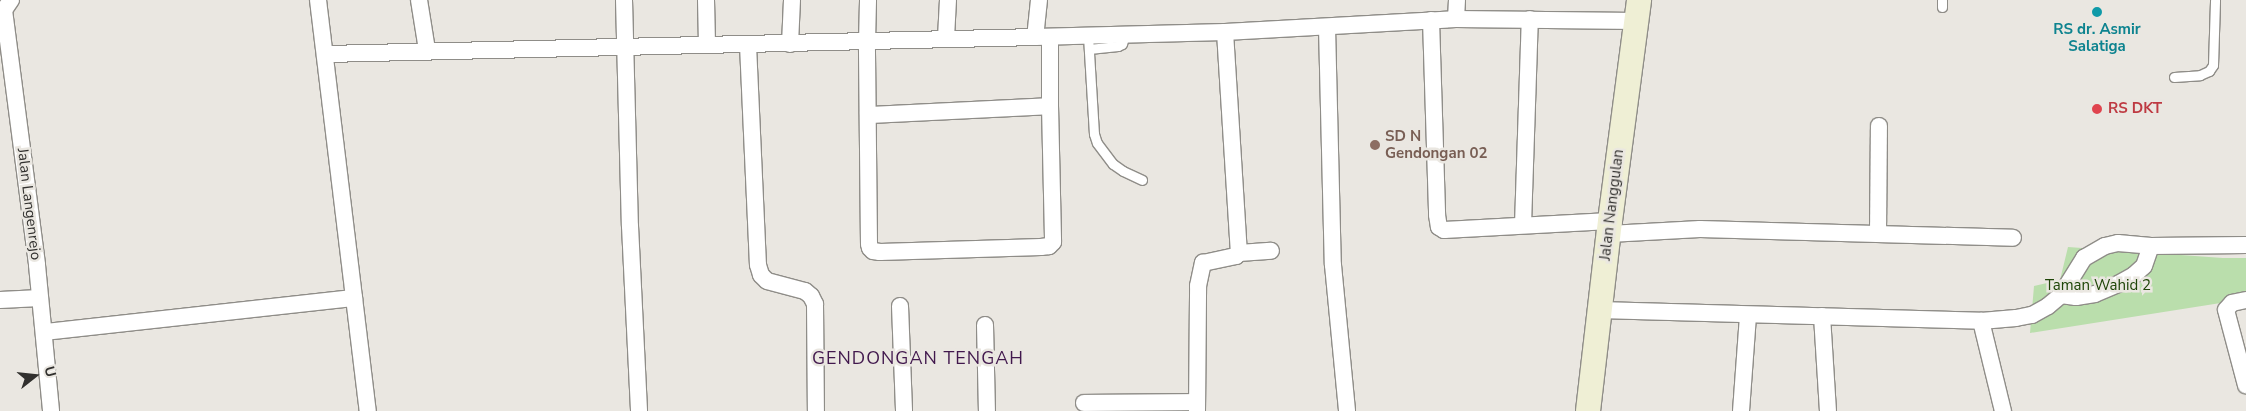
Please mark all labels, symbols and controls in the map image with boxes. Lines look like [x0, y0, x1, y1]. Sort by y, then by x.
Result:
marker: RS dr. Asmir Salatiga [2091, 6, 2103, 18]
place label: RS dr. Asmir Salatiga [2053, 20, 2141, 55]
place label: RS DKT [2108, 100, 2162, 118]
marker: RS DKT [2090, 102, 2104, 116]
place label: SD N Gendongan 02 [1385, 127, 1487, 162]
marker: SD N Gendongan 02 [1369, 139, 1381, 151]
street label: Jalan Langenrejo [13, 147, 45, 261]
street label: Jalan Nanggulan [1596, 148, 1628, 262]
park label: Taman Wahid 2 [2045, 277, 2151, 295]
district label: GENDONGAN TENGAH [810, 347, 1026, 369]
north arrow [10, 351, 60, 401]
text: U [39, 364, 60, 379]

